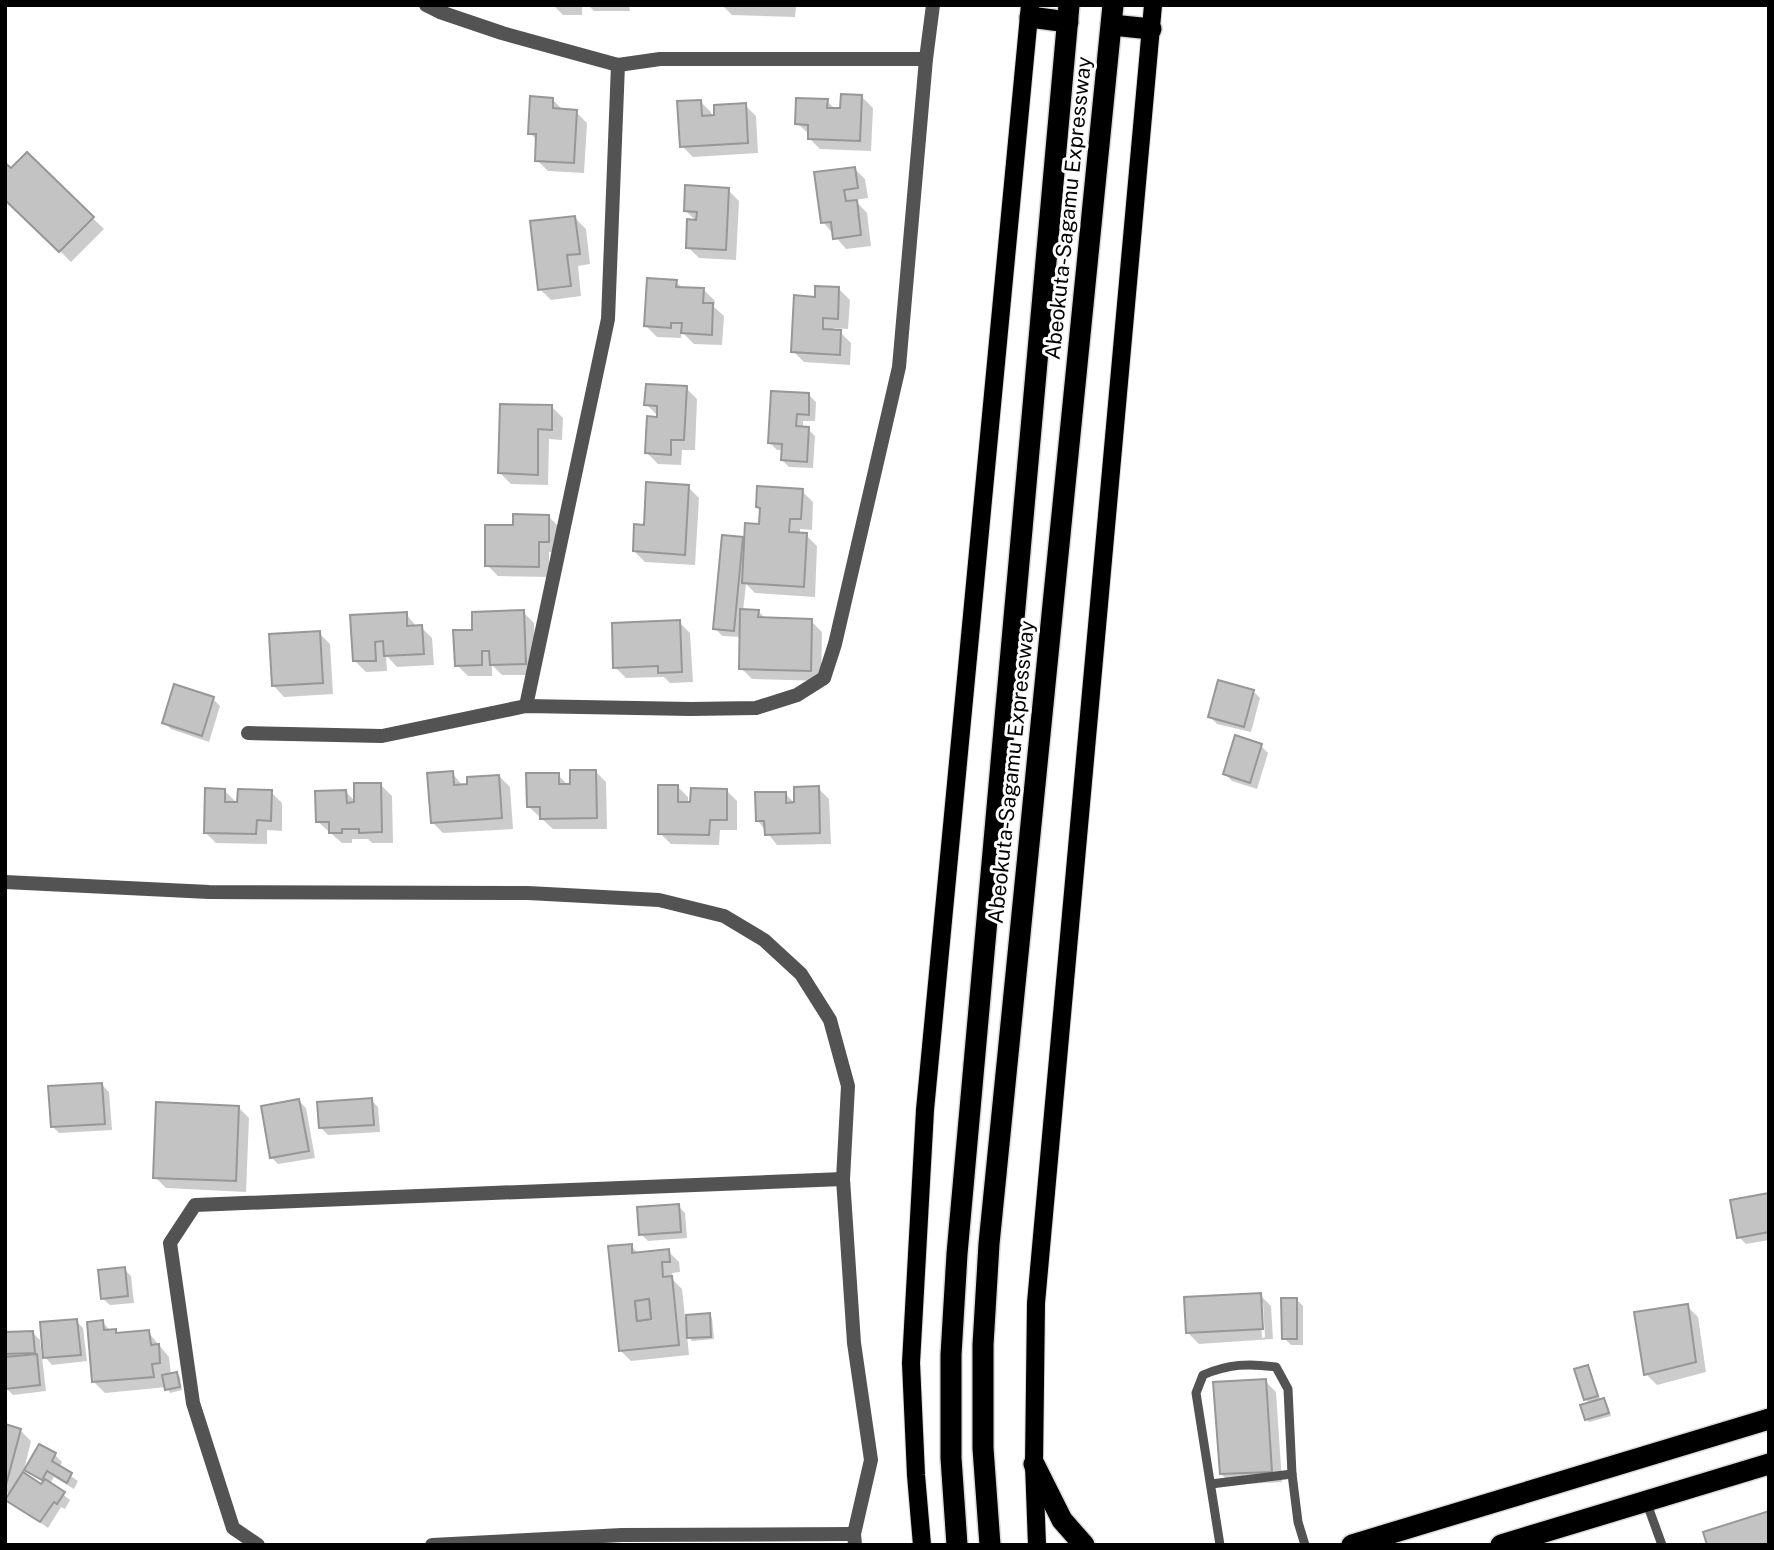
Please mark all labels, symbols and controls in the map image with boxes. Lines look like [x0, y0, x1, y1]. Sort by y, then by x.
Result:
street label: Abeokuta-Sagamu Expressway [1040, 55, 1096, 361]
street label: Abeokuta-Sagamu Expressway [983, 619, 1039, 925]

